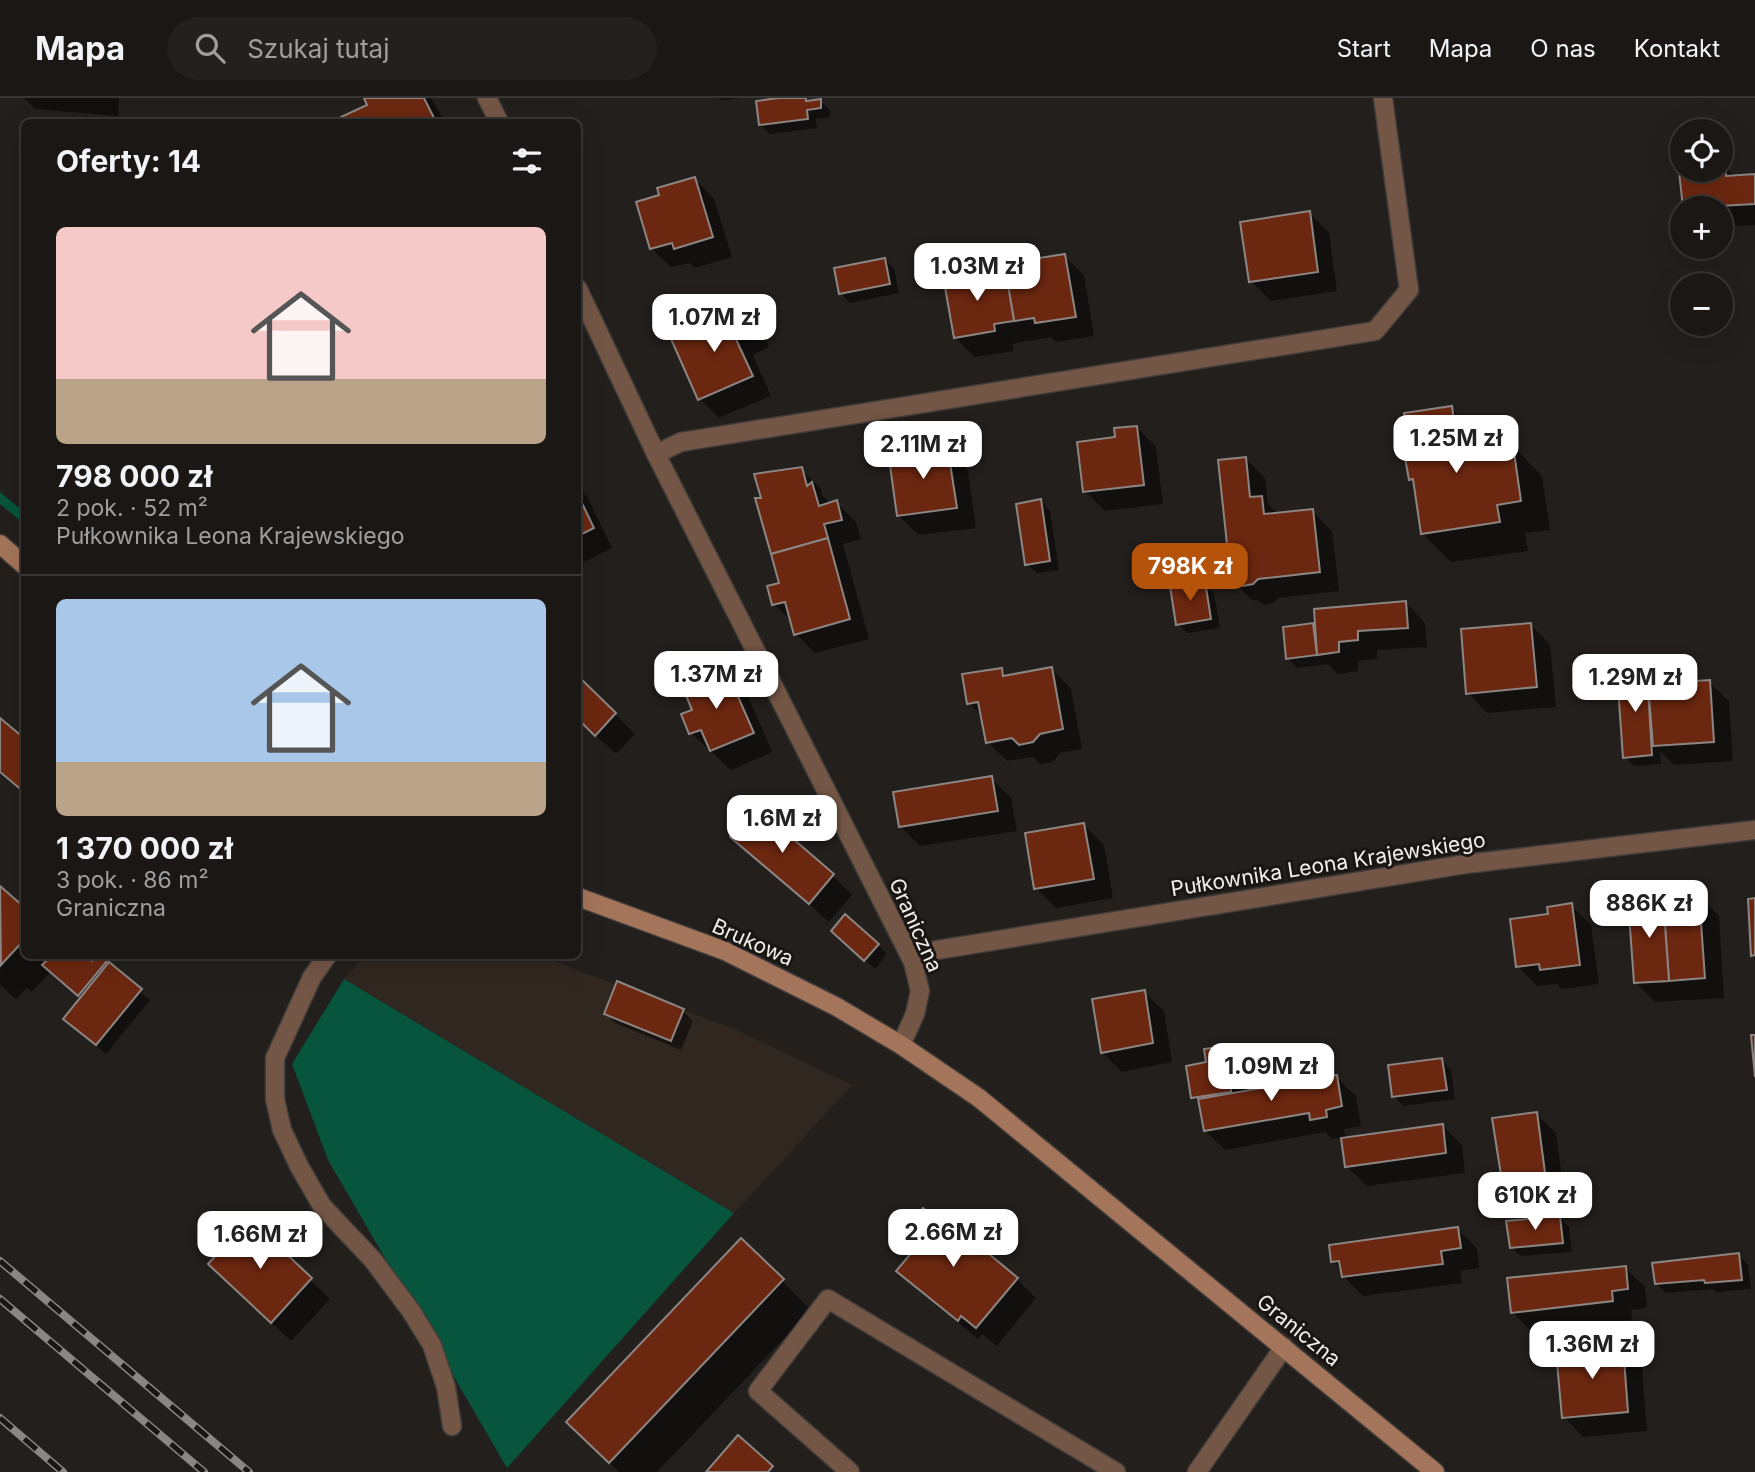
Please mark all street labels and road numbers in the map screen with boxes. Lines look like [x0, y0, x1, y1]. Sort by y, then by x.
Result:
street label: Pułkownika Leona Krajewskiego [1169, 827, 1487, 901]
street label: Graniczna [884, 874, 948, 976]
street label: Brukowa [708, 913, 798, 971]
street label: Graniczna [1252, 1289, 1346, 1371]

